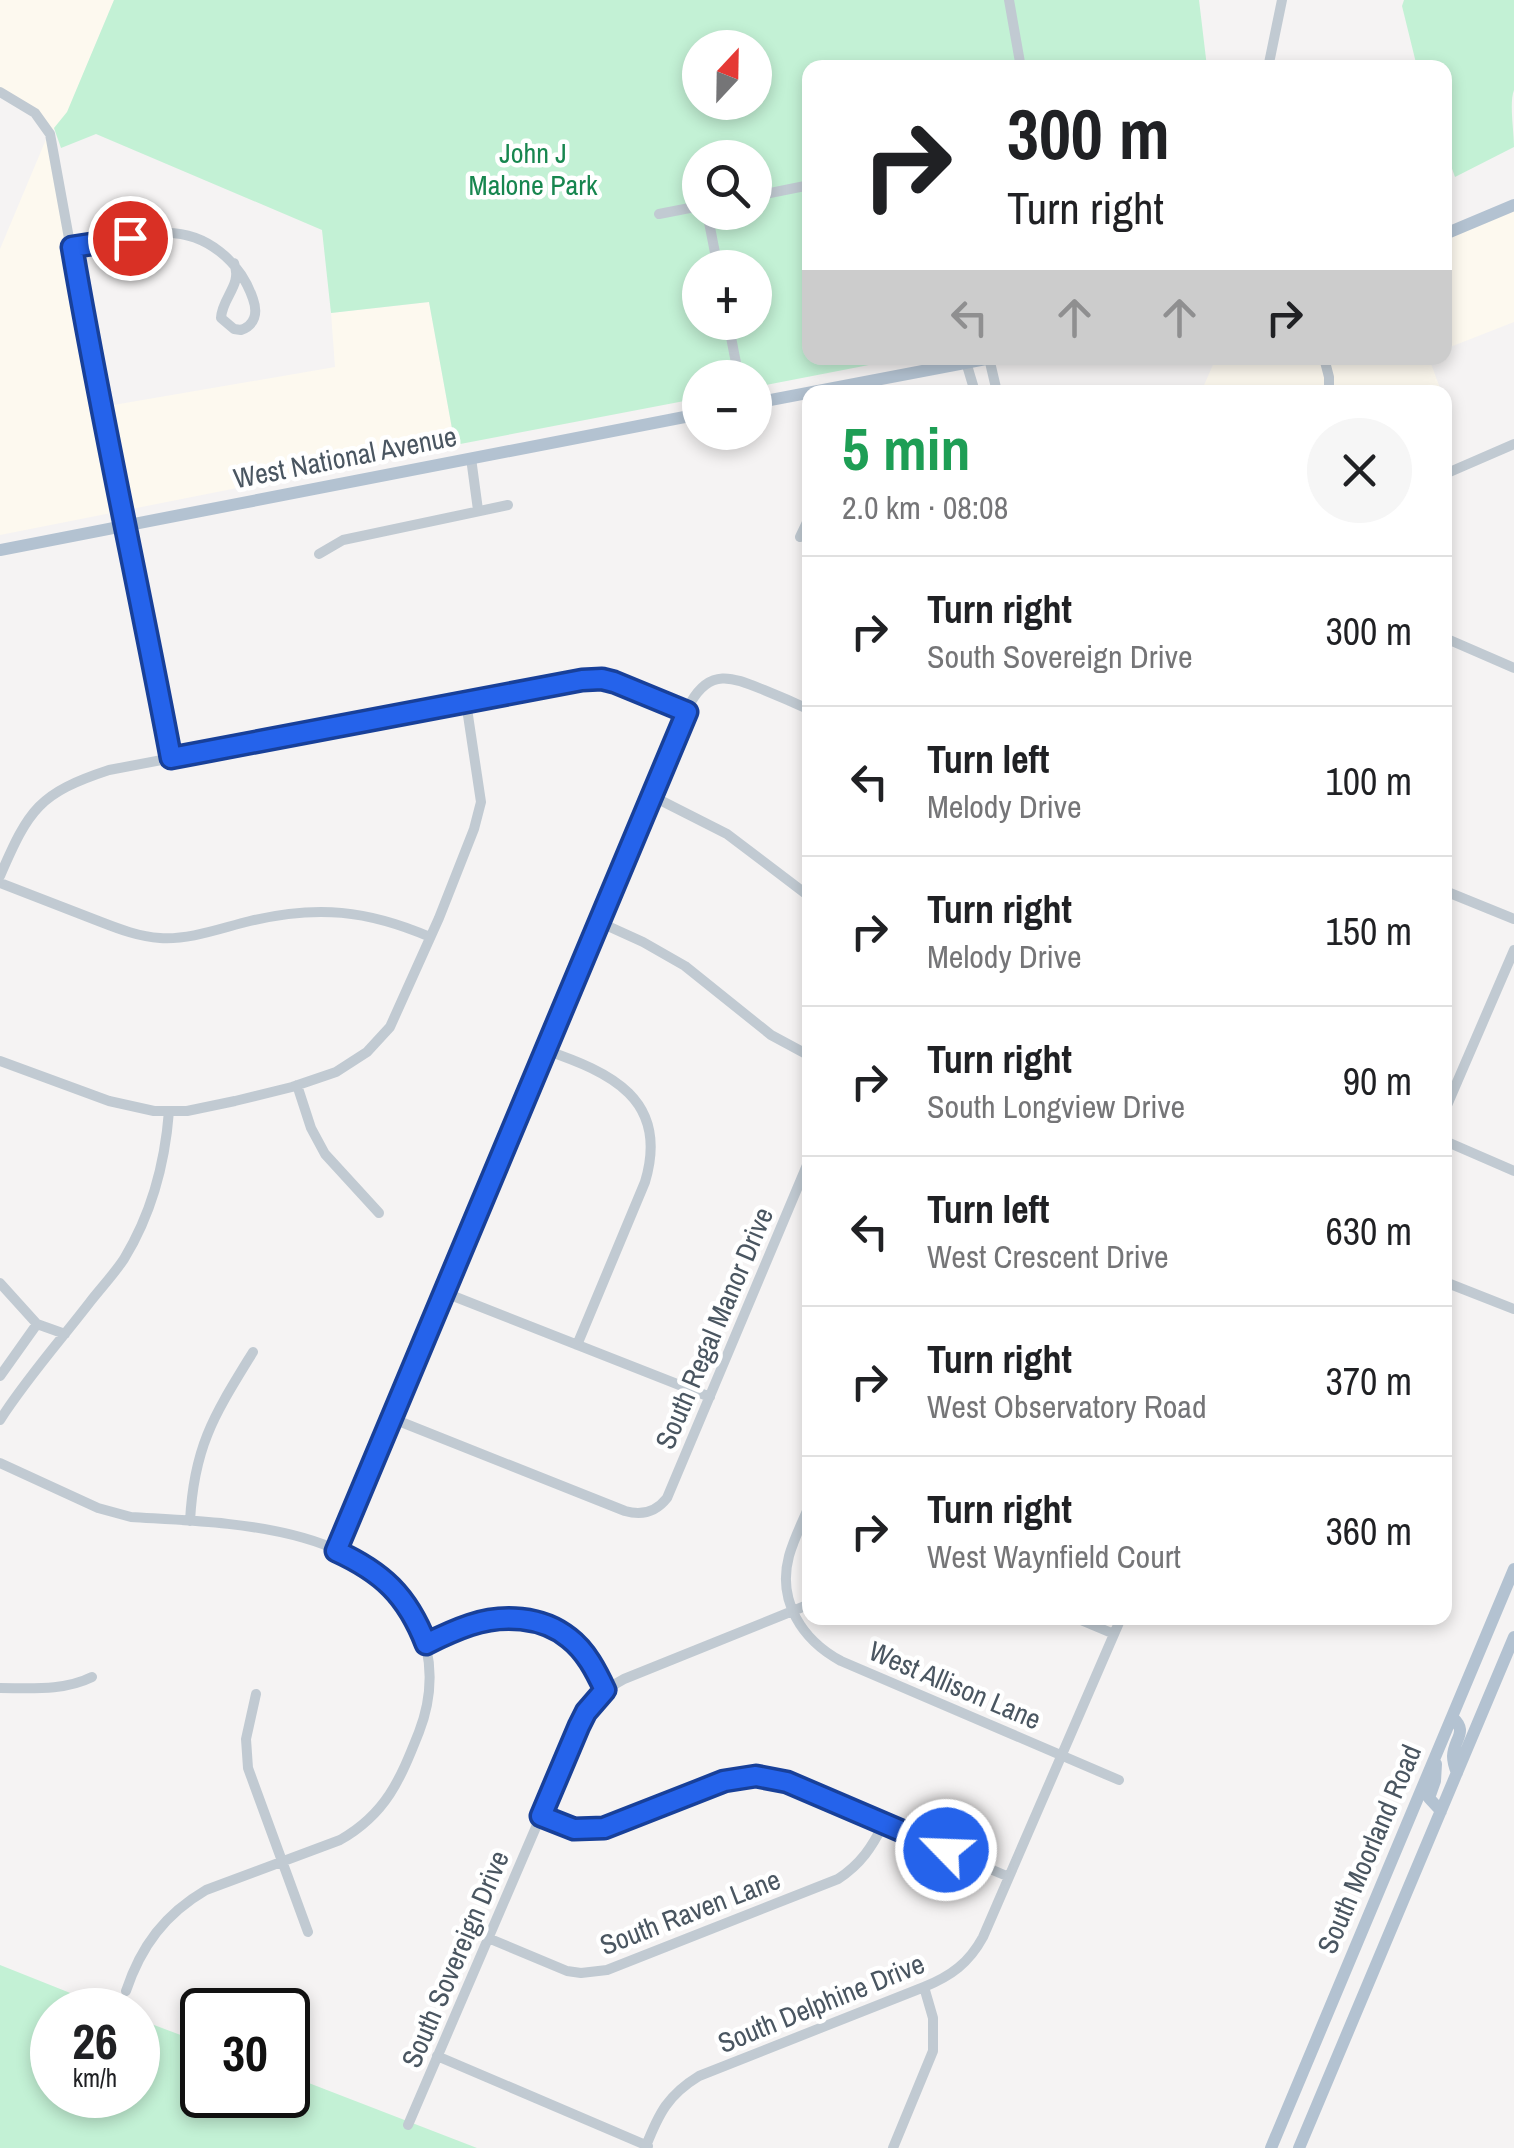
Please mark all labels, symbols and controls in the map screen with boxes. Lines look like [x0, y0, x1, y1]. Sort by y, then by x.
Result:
north arrow [682, 30, 772, 120]
map controls [682, 30, 772, 450]
text: 300 m [1007, 87, 1170, 181]
icon: right [842, 100, 972, 230]
park label: John J Malone Park [469, 134, 598, 204]
button: search [682, 140, 772, 230]
text: Turn right [1007, 177, 1164, 238]
pin [88, 196, 173, 281]
icon: arrive [103, 211, 158, 266]
button: + [682, 250, 772, 340]
icon: left [942, 290, 997, 345]
icon: ahead [1047, 290, 1102, 345]
icon: ahead [1152, 290, 1207, 345]
icon: right [1257, 290, 1312, 345]
button: − [682, 360, 772, 450]
text: 5 min [842, 408, 971, 489]
street label: West National Avenue [230, 417, 460, 497]
button: close [1307, 418, 1412, 523]
text: 2.0 km · 08:08 [842, 486, 1008, 529]
text: Turn right [927, 584, 1072, 635]
icon: right [842, 604, 897, 659]
text: 300 m [1325, 606, 1412, 657]
text: South Sovereign Drive [927, 635, 1192, 678]
text: Turn left [927, 734, 1049, 785]
icon: left [842, 754, 897, 809]
text: 100 m [1325, 756, 1412, 807]
text: Melody Drive [927, 785, 1082, 828]
text: Turn right [927, 884, 1072, 935]
icon: right [842, 904, 897, 959]
text: 150 m [1325, 906, 1412, 957]
text: Melody Drive [927, 935, 1082, 978]
text: Turn right [927, 1034, 1072, 1085]
icon: right [842, 1054, 897, 1109]
text: 90 m [1343, 1056, 1412, 1107]
text: South Longview Drive [927, 1085, 1185, 1128]
text: Turn left [927, 1184, 1049, 1235]
street label: South Regal Manor Drive [646, 1201, 782, 1455]
icon: left [842, 1204, 897, 1259]
text: 630 m [1325, 1206, 1412, 1257]
text: West Crescent Drive [927, 1235, 1169, 1278]
text: Turn right [927, 1334, 1072, 1385]
icon: right [842, 1354, 897, 1409]
text: 370 m [1325, 1356, 1412, 1407]
text: West Observatory Road [927, 1385, 1207, 1428]
text: Turn right [927, 1484, 1072, 1535]
icon: right [842, 1504, 897, 1559]
text: 360 m [1325, 1506, 1412, 1557]
text: West Waynfield Court [927, 1535, 1181, 1578]
street label: West Allison Lane [863, 1632, 1047, 1738]
street label: South Moorland Road [1308, 1739, 1430, 1959]
position arrow [894, 1798, 998, 1902]
street label: South Sovereign Drive [392, 1845, 518, 2073]
street label: South Raven Lane [594, 1860, 786, 1964]
street label: South Delphine Drive [712, 1944, 930, 2062]
speed limit sign: 30 [180, 1988, 310, 2118]
text: 26 [72, 2007, 118, 2075]
text: km/h [73, 2061, 117, 2095]

